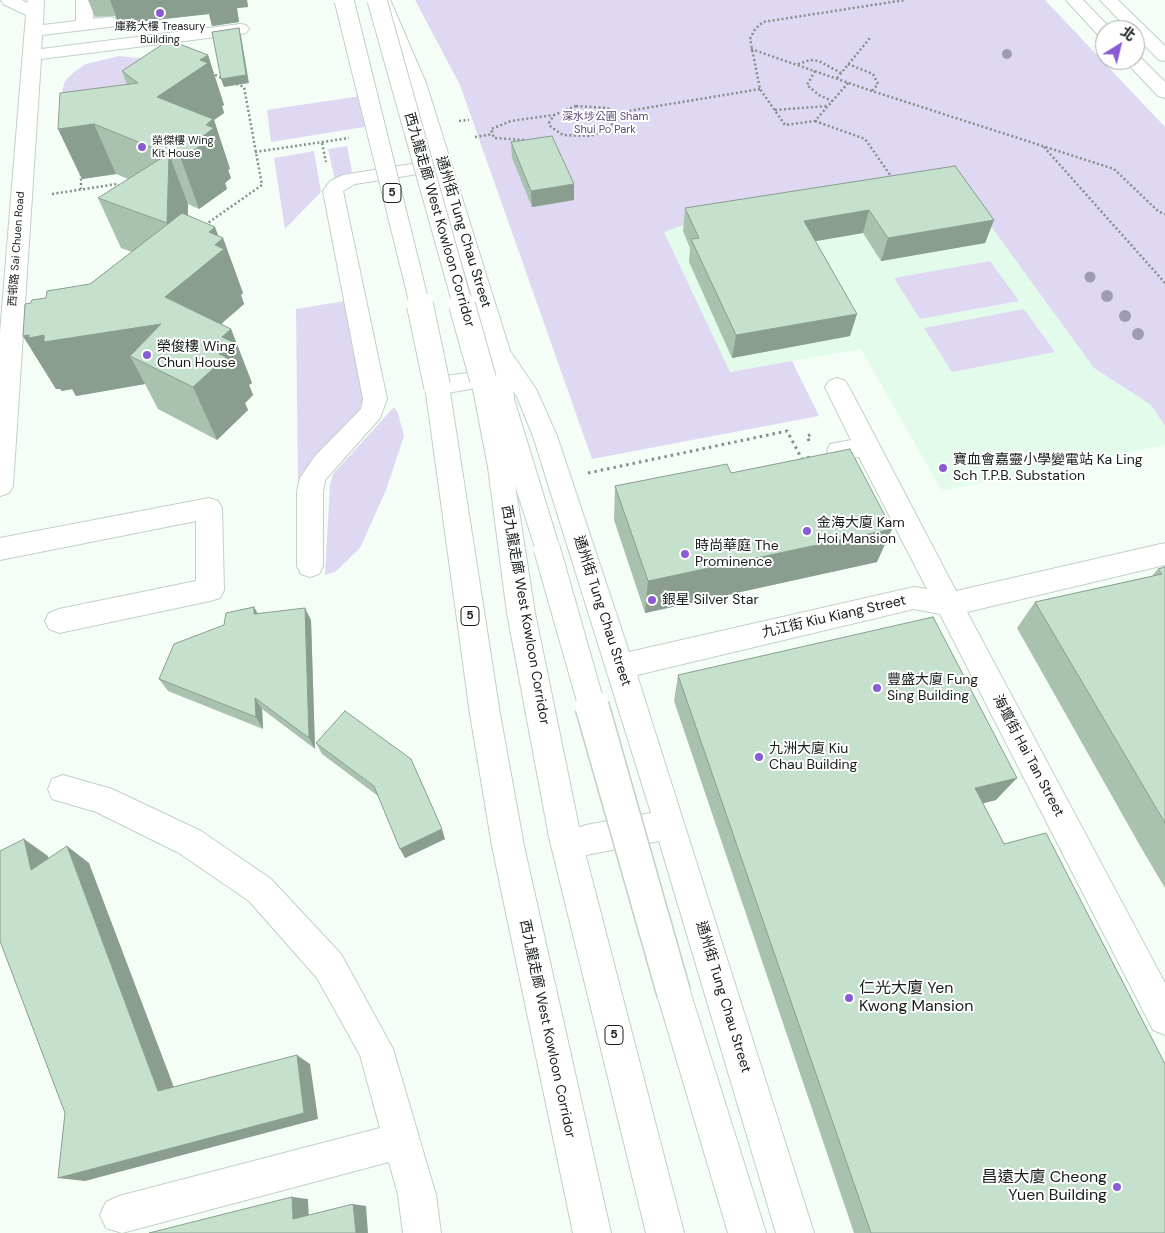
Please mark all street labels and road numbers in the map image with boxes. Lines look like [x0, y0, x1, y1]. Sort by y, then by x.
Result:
street label: 西九龍走廊 West Kowloon Corridor [400, 111, 478, 329]
street label: 通州街 Tung Chau Street [432, 154, 494, 310]
road number: 5 [383, 184, 401, 202]
street label: 西邨路 Sai Chuen Road [6, 191, 28, 307]
street label: 西九龍走廊 West Kowloon Corridor [497, 504, 553, 726]
street label: 通州街 Tung Chau Street [570, 533, 634, 689]
street label: 九江街 Kiu Kiang Street [760, 592, 908, 642]
road number: 5 [461, 606, 479, 626]
street label: 海壇街 Hai Tan Street [989, 692, 1067, 820]
street label: 西九龍走廊 West Kowloon Corridor [516, 918, 578, 1140]
street label: 通州街 Tung Chau Street [692, 919, 754, 1075]
road number: 5 [605, 1026, 623, 1044]

